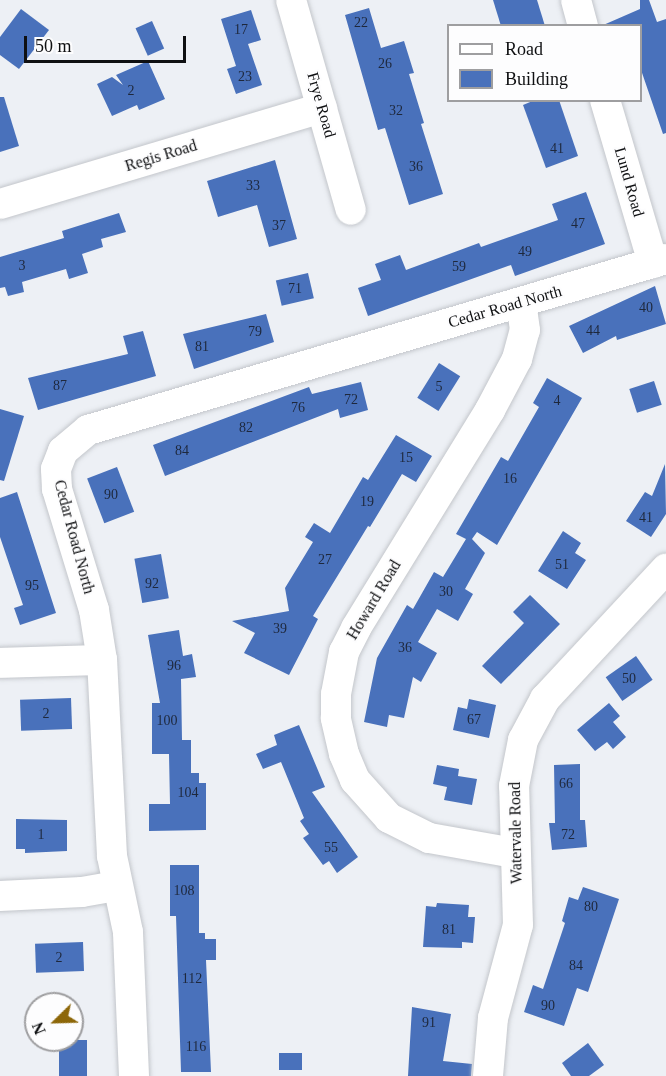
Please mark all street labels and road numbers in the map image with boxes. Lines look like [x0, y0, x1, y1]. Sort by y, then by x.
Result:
street label: Frye Road [303, 70, 339, 140]
street label: Regis Road [123, 136, 199, 176]
street label: Lund Road [610, 145, 648, 219]
street label: Cedar Road North [446, 282, 564, 332]
street label: Cedar Road North [50, 478, 98, 596]
street label: Howard Road [343, 557, 405, 643]
street label: Watervale Road [506, 782, 526, 884]

